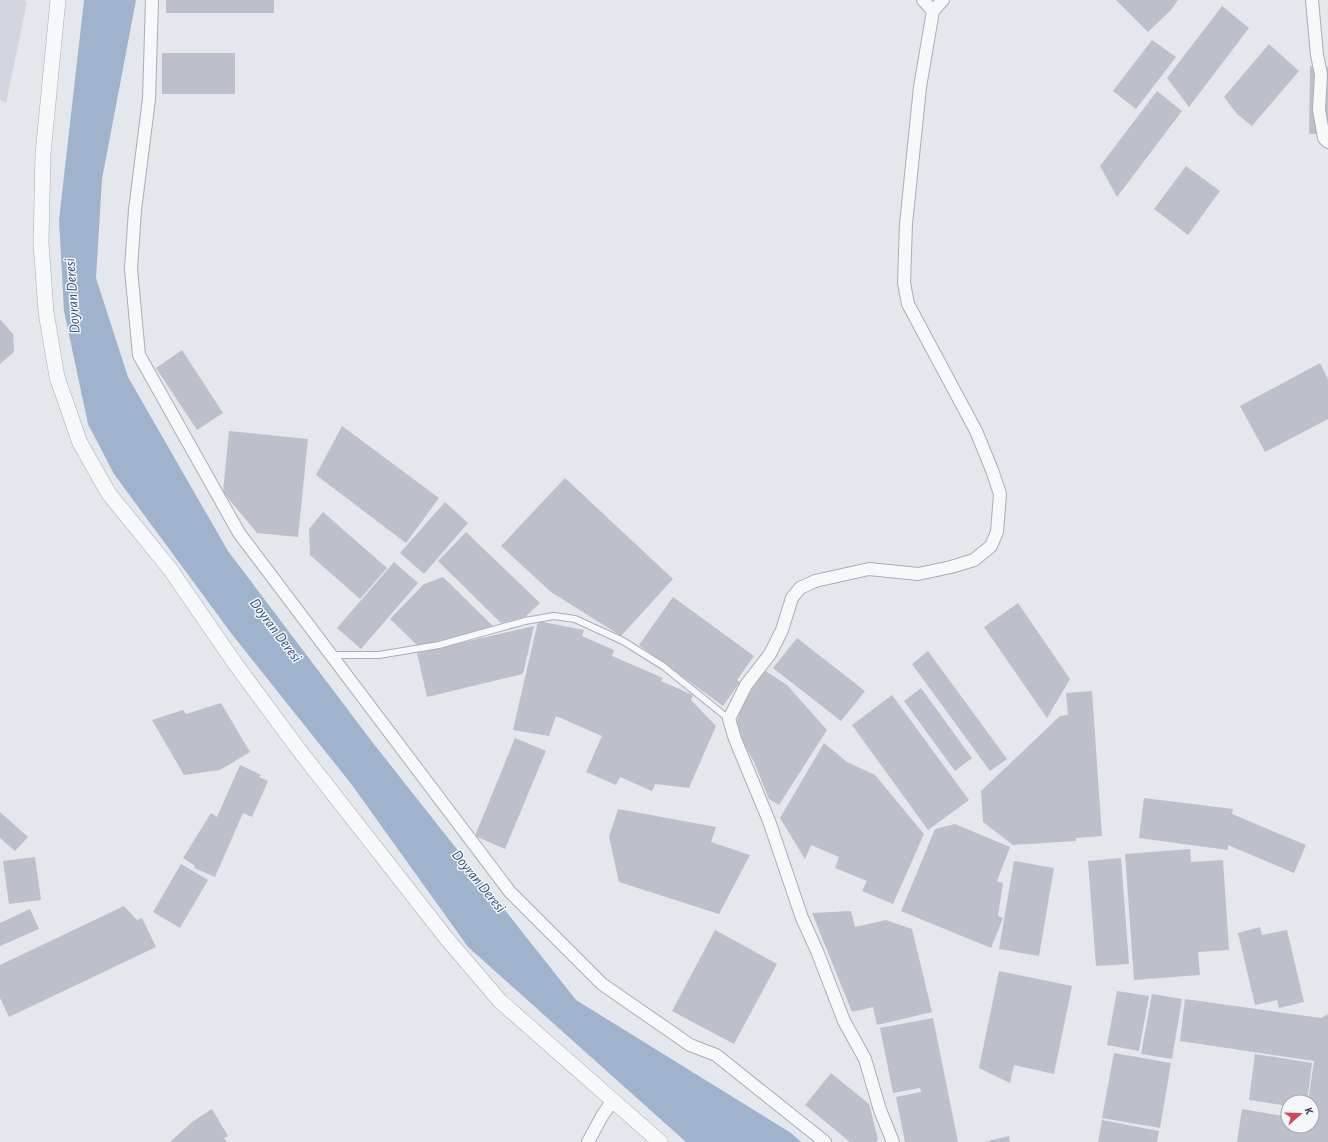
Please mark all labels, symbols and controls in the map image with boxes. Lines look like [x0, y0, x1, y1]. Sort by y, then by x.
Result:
water label: Doyran Deresi [62, 258, 83, 334]
water label: Doyran Deresi [247, 596, 304, 665]
water label: Doyran Deresi [449, 847, 508, 915]
north arrow [1280, 1094, 1320, 1134]
text: K [1303, 1106, 1315, 1116]

